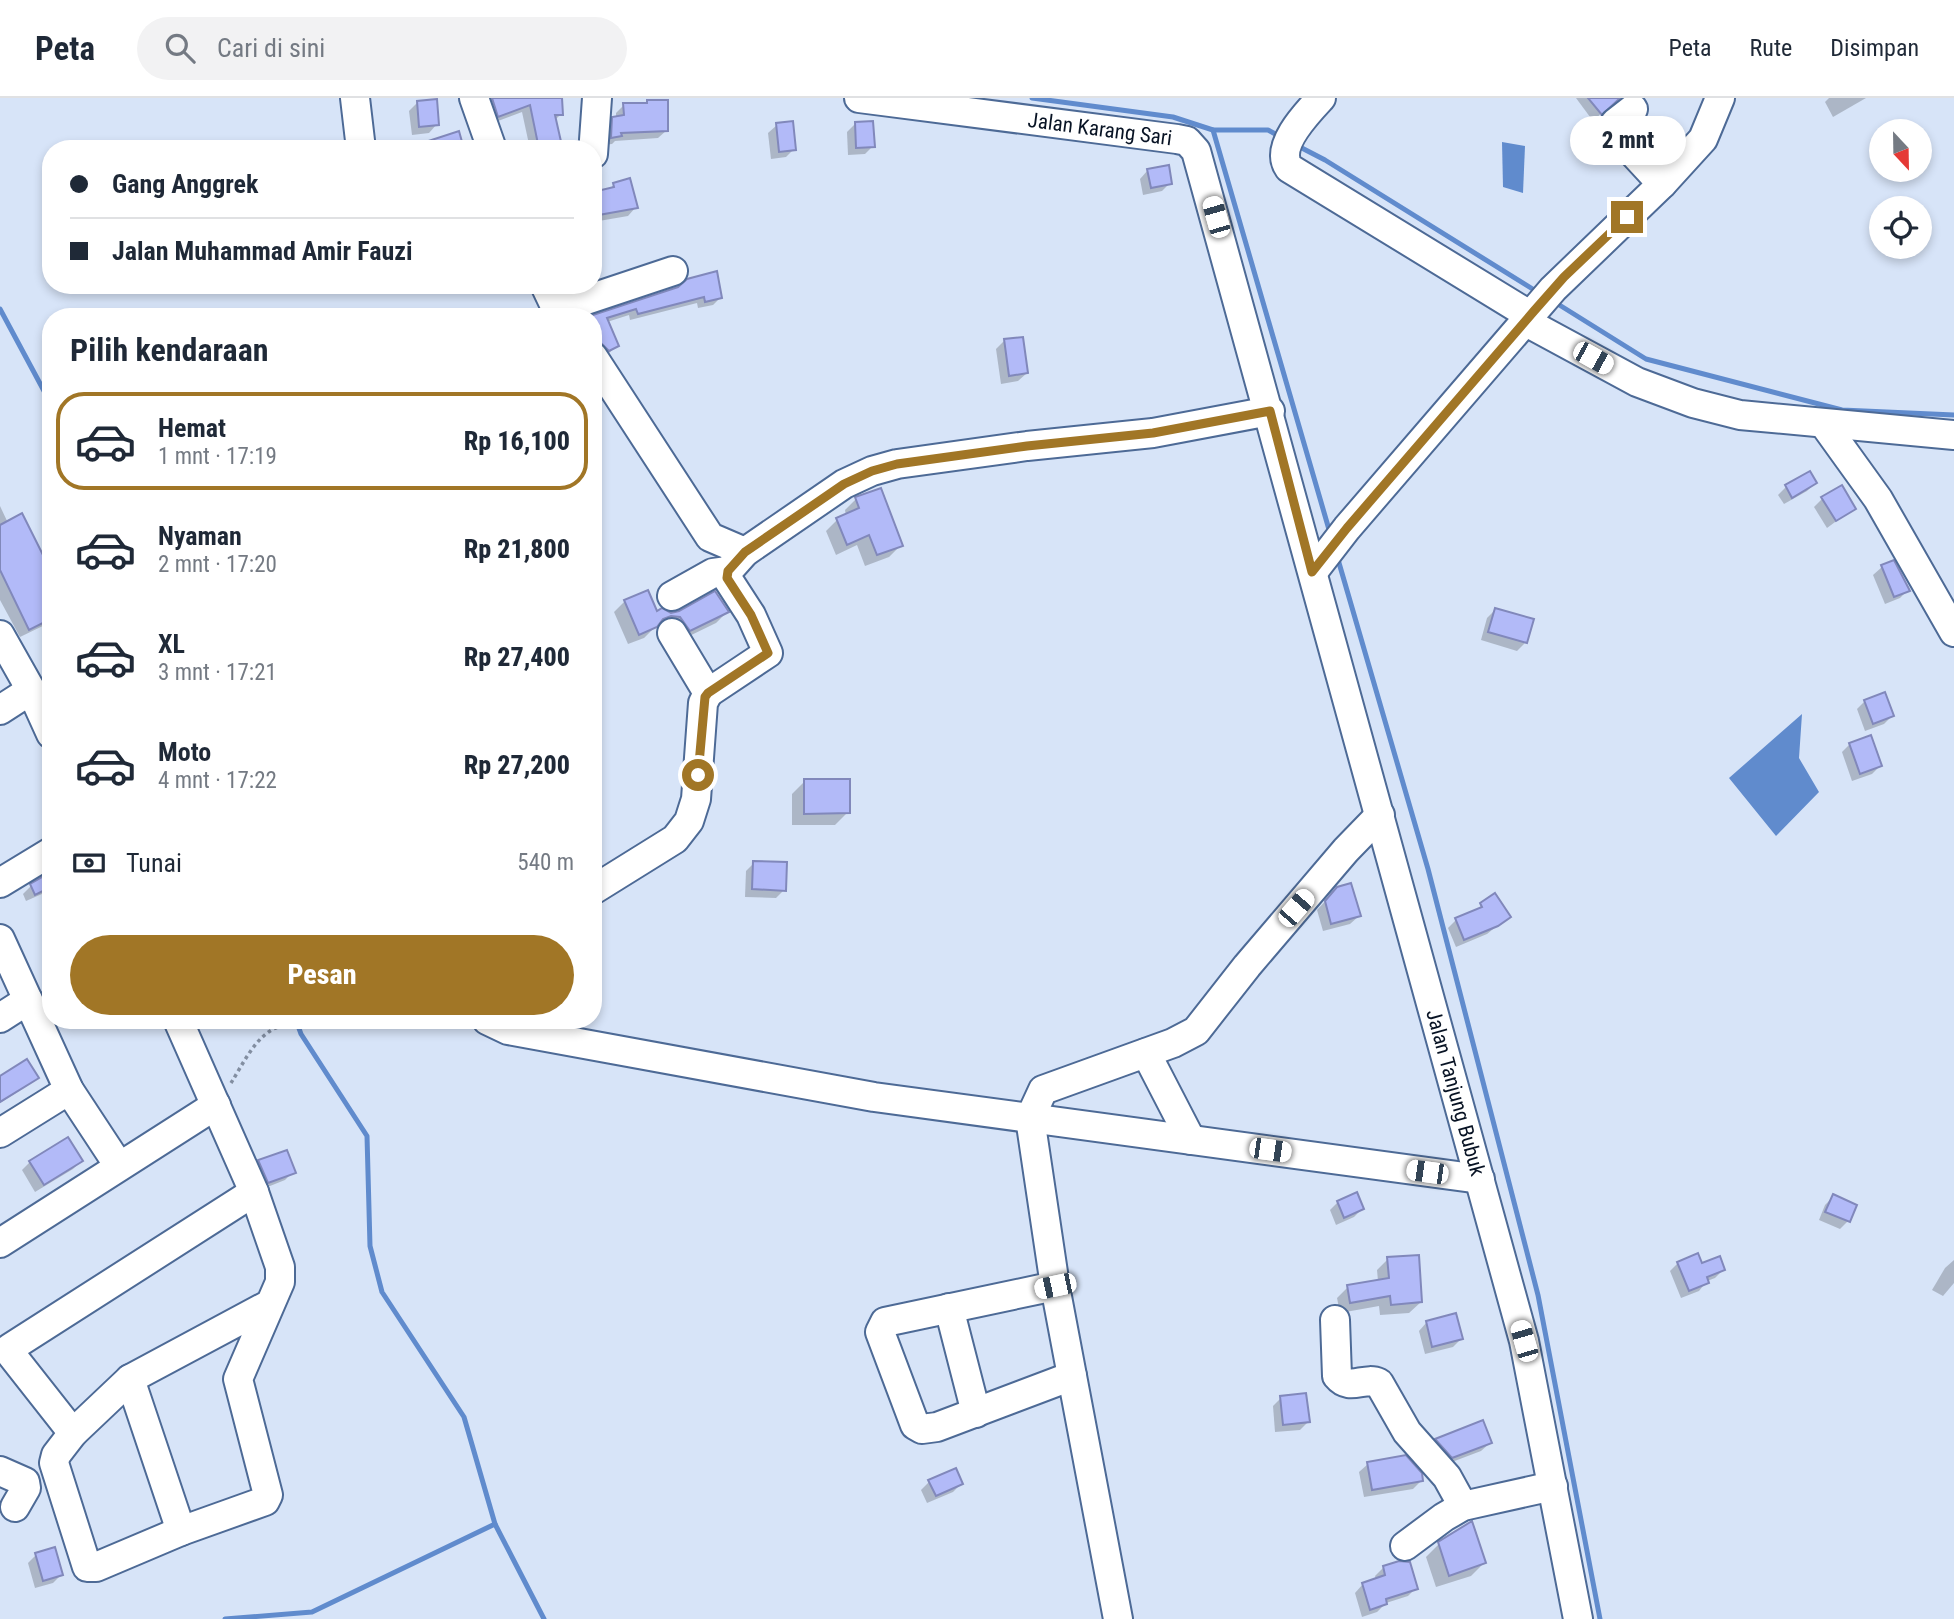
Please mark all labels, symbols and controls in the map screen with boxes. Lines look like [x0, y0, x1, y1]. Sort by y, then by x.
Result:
search box [137, 17, 627, 80]
text: Peta [35, 29, 95, 68]
icon: search [161, 29, 199, 67]
text: Cari di sini [217, 33, 325, 63]
text: Peta [1669, 34, 1712, 62]
text: Rute [1750, 34, 1792, 62]
text: Disimpan [1830, 34, 1919, 62]
street label: Jalan Karang Sari [1026, 108, 1174, 150]
callout: 2 mnt [1569, 116, 1685, 164]
north arrow [1869, 119, 1932, 182]
map controls [1869, 119, 1932, 259]
text: 2 mnt [1602, 127, 1654, 154]
text: Gang Anggrek [112, 169, 259, 199]
car [1201, 194, 1232, 240]
button: locate [1869, 196, 1932, 259]
route end [1611, 201, 1643, 233]
text: Jalan Muhammad Amir Fauzi [112, 236, 412, 266]
text: Pilih kendaraan [70, 331, 269, 369]
car [1570, 339, 1617, 377]
icon: car [74, 410, 137, 473]
text: Hemat [158, 413, 226, 443]
text: Rp 16,100 [464, 426, 570, 456]
text: 1 mnt · 17:19 [158, 443, 277, 470]
icon: car [74, 518, 137, 581]
text: Nyaman [158, 521, 242, 551]
text: Rp 21,800 [464, 534, 570, 564]
text: 2 mnt · 17:20 [158, 551, 277, 578]
icon: car [74, 626, 137, 689]
text: XL [158, 629, 185, 659]
text: Rp 27,400 [464, 642, 570, 672]
text: 3 mnt · 17:21 [158, 659, 277, 686]
icon: car [74, 734, 137, 797]
text: Moto [158, 737, 211, 767]
text: Rp 27,200 [464, 750, 570, 780]
route start [682, 759, 714, 791]
text: 4 mnt · 17:22 [158, 767, 277, 794]
icon: cash [70, 844, 108, 882]
text: Tunai [126, 848, 182, 878]
text: 540 m [517, 849, 574, 876]
car [1275, 885, 1318, 931]
button: Pesan [70, 935, 574, 1015]
street label: Jalan Tanjung Bubuk [1421, 1007, 1490, 1179]
car [1248, 1137, 1293, 1163]
car [1405, 1159, 1450, 1185]
car [1033, 1271, 1078, 1301]
car [1509, 1318, 1540, 1364]

